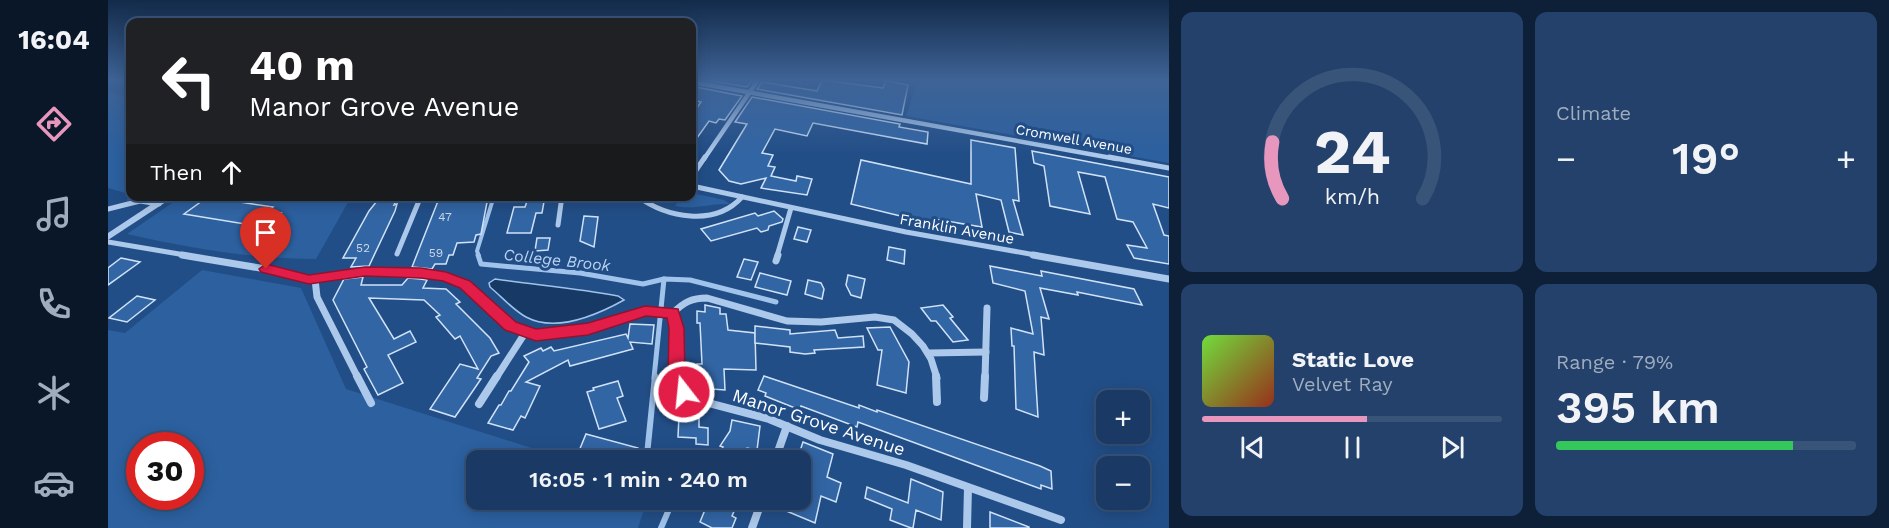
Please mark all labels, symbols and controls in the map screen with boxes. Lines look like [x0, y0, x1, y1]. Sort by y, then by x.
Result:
text: 16:04 [18, 24, 90, 56]
text: 40 m [249, 41, 355, 90]
icon: left [150, 42, 228, 120]
text: Manor Grove Avenue [249, 91, 519, 123]
text: Climate [1556, 101, 1631, 125]
icon: directions [33, 103, 75, 145]
text: 24 [1314, 115, 1390, 188]
street label: Cromwell Avenue [1014, 121, 1134, 157]
text: 19° [1672, 132, 1740, 185]
text: − [1556, 139, 1576, 178]
text: + [1836, 139, 1856, 178]
icon: ahead [215, 156, 248, 189]
text: Then [150, 160, 203, 185]
text: km/h [1324, 184, 1380, 209]
icon: music [33, 193, 75, 235]
pin [240, 207, 291, 269]
house number: 47 [438, 210, 452, 224]
street label: Franklin Avenue [898, 210, 1016, 248]
icon: arrive [249, 216, 282, 249]
house number: 52 [356, 241, 370, 255]
water label: College Brook [503, 245, 613, 275]
house number: 59 [429, 246, 443, 260]
icon: phone [33, 283, 75, 325]
text: Static Love [1292, 347, 1414, 372]
text: Range · 79% [1556, 350, 1673, 374]
position arrow [652, 360, 716, 424]
icon: climate [33, 372, 75, 414]
text: Velvet Ray [1292, 372, 1393, 396]
text: 395 km [1556, 381, 1720, 434]
street label: Manor Grove Avenue [730, 384, 908, 460]
map controls [1096, 390, 1150, 510]
button: + [1096, 390, 1150, 444]
icon: previous [1236, 431, 1269, 464]
icon: pause [1336, 431, 1369, 464]
icon: next [1436, 431, 1469, 464]
speed limit sign: 30 [126, 432, 204, 510]
button: − [1096, 456, 1150, 510]
icon: car [33, 462, 75, 504]
text: 16:05 · 1 min · 240 m [529, 467, 748, 492]

